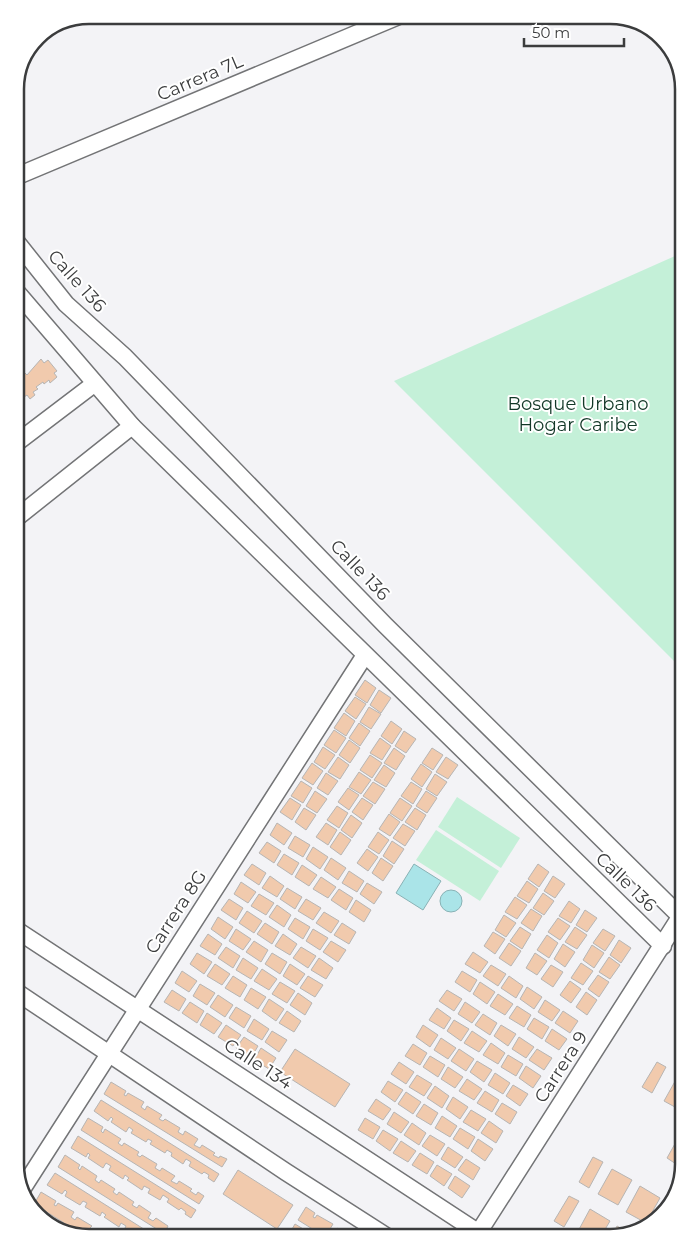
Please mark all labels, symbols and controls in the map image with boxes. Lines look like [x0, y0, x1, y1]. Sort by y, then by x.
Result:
scale bar [524, 15, 624, 47]
text: 50 m [532, 23, 570, 42]
street label: Carrera 7L [154, 50, 247, 106]
street label: Calle 136 [43, 245, 111, 317]
park label: Bosque Urbano Hogar Caribe [507, 393, 649, 436]
street label: Calle 136 [326, 535, 394, 605]
street label: Calle 136 [591, 848, 661, 916]
street label: Carrera 8G [141, 866, 211, 958]
street label: Carrera 9 [530, 1027, 592, 1107]
street label: Calle 134 [220, 1034, 296, 1094]

